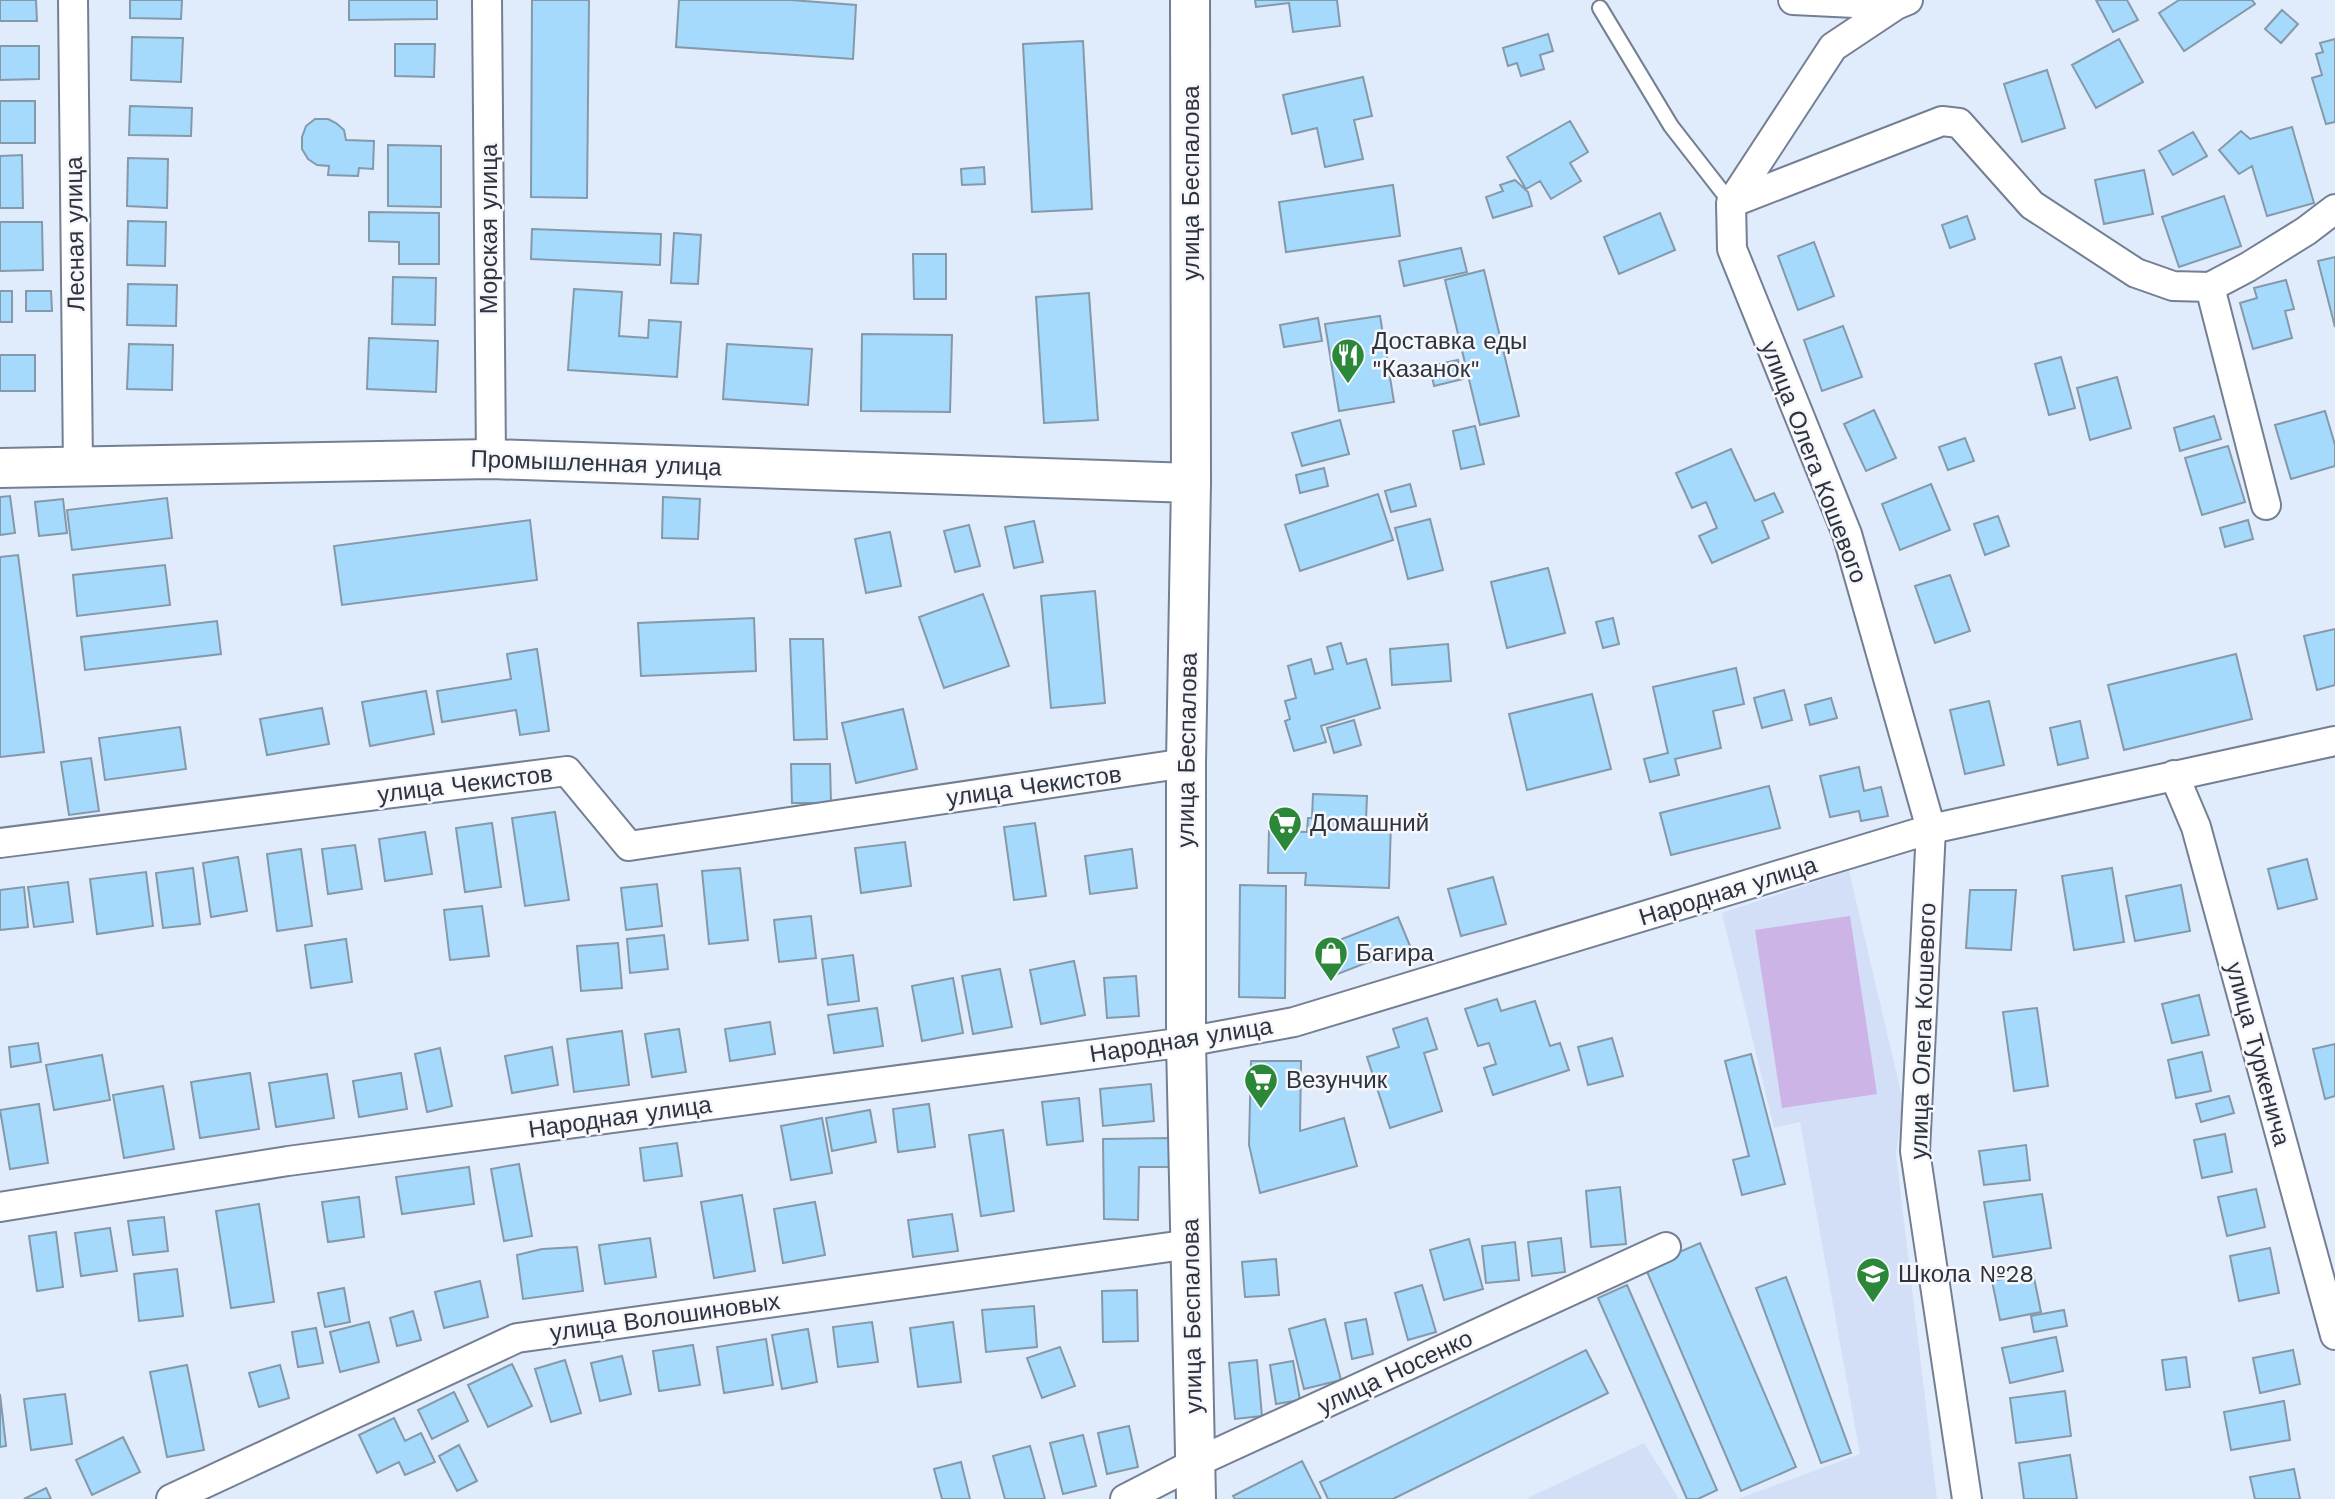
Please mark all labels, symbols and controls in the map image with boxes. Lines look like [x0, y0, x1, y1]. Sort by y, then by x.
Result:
street label: улица Беспалова [1177, 85, 1205, 281]
street label: Морская улица [475, 143, 503, 314]
street label: Лесная улица [60, 156, 90, 312]
place label: Доставка еды "Казанок" [1372, 327, 1527, 383]
restaurant icon: Доставка еды "Казанок" [1329, 336, 1367, 385]
street label: улица Олега Кошевого [1755, 337, 1873, 587]
street label: Промышленная улица [470, 445, 723, 481]
street label: улица Беспалова [1171, 652, 1203, 848]
street label: улица Чекистов [376, 759, 554, 809]
street label: улица Чекистов [945, 760, 1123, 812]
supermarket icon: Домашний [1266, 804, 1304, 853]
place label: Домашний [1310, 809, 1429, 837]
street label: Народная улица [1636, 850, 1821, 931]
street label: улица Олега Кошевого [1905, 902, 1941, 1160]
shop icon: Багира [1312, 934, 1350, 983]
place label: Багира [1356, 939, 1435, 967]
street label: улица Туркенича [2220, 959, 2296, 1150]
street label: Народная улица [1088, 1012, 1275, 1068]
supermarket icon: Везунчик [1242, 1061, 1280, 1110]
place label: Везунчик [1286, 1066, 1388, 1094]
street label: Народная улица [527, 1090, 714, 1144]
street label: улица Беспалова [1176, 1218, 1208, 1414]
school or university icon: Школа №28 [1854, 1255, 1892, 1304]
place label: Школа №28 [1898, 1260, 2034, 1288]
street label: улица Волошиновых [548, 1287, 782, 1347]
street label: улица Носенко [1313, 1324, 1477, 1420]

